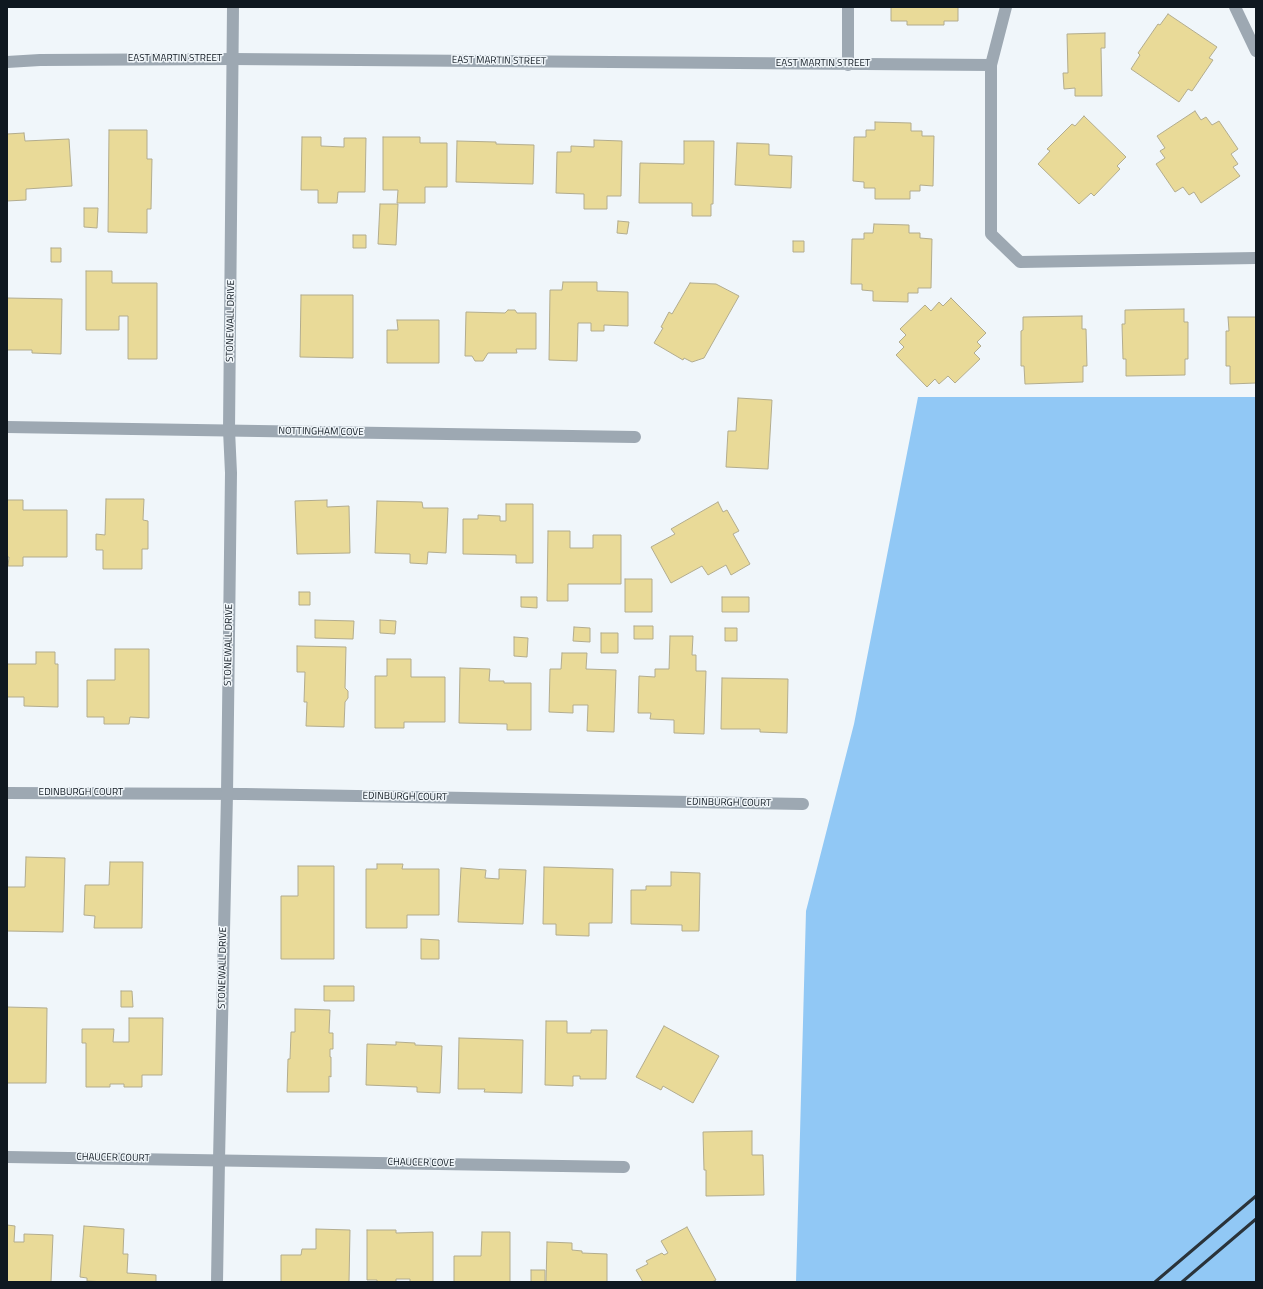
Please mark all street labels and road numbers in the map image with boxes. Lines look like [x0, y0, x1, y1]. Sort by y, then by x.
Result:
street label: EAST MARTIN STREET [128, 53, 222, 65]
street label: EAST MARTIN STREET [452, 54, 546, 68]
street label: EAST MARTIN STREET [776, 58, 870, 70]
street label: STONEWALL DRIVE [224, 280, 238, 362]
street label: NOTTINGHAM COVE [278, 425, 364, 439]
street label: STONEWALL DRIVE [222, 604, 236, 686]
street label: EDINBURGH COURT [39, 787, 123, 799]
street label: EDINBURGH COURT [363, 790, 447, 804]
street label: EDINBURGH COURT [687, 796, 771, 810]
street label: STONEWALL DRIVE [216, 927, 230, 1009]
street label: CHAUCER COURT [76, 1151, 150, 1165]
street label: CHAUCER COVE [387, 1156, 455, 1170]

